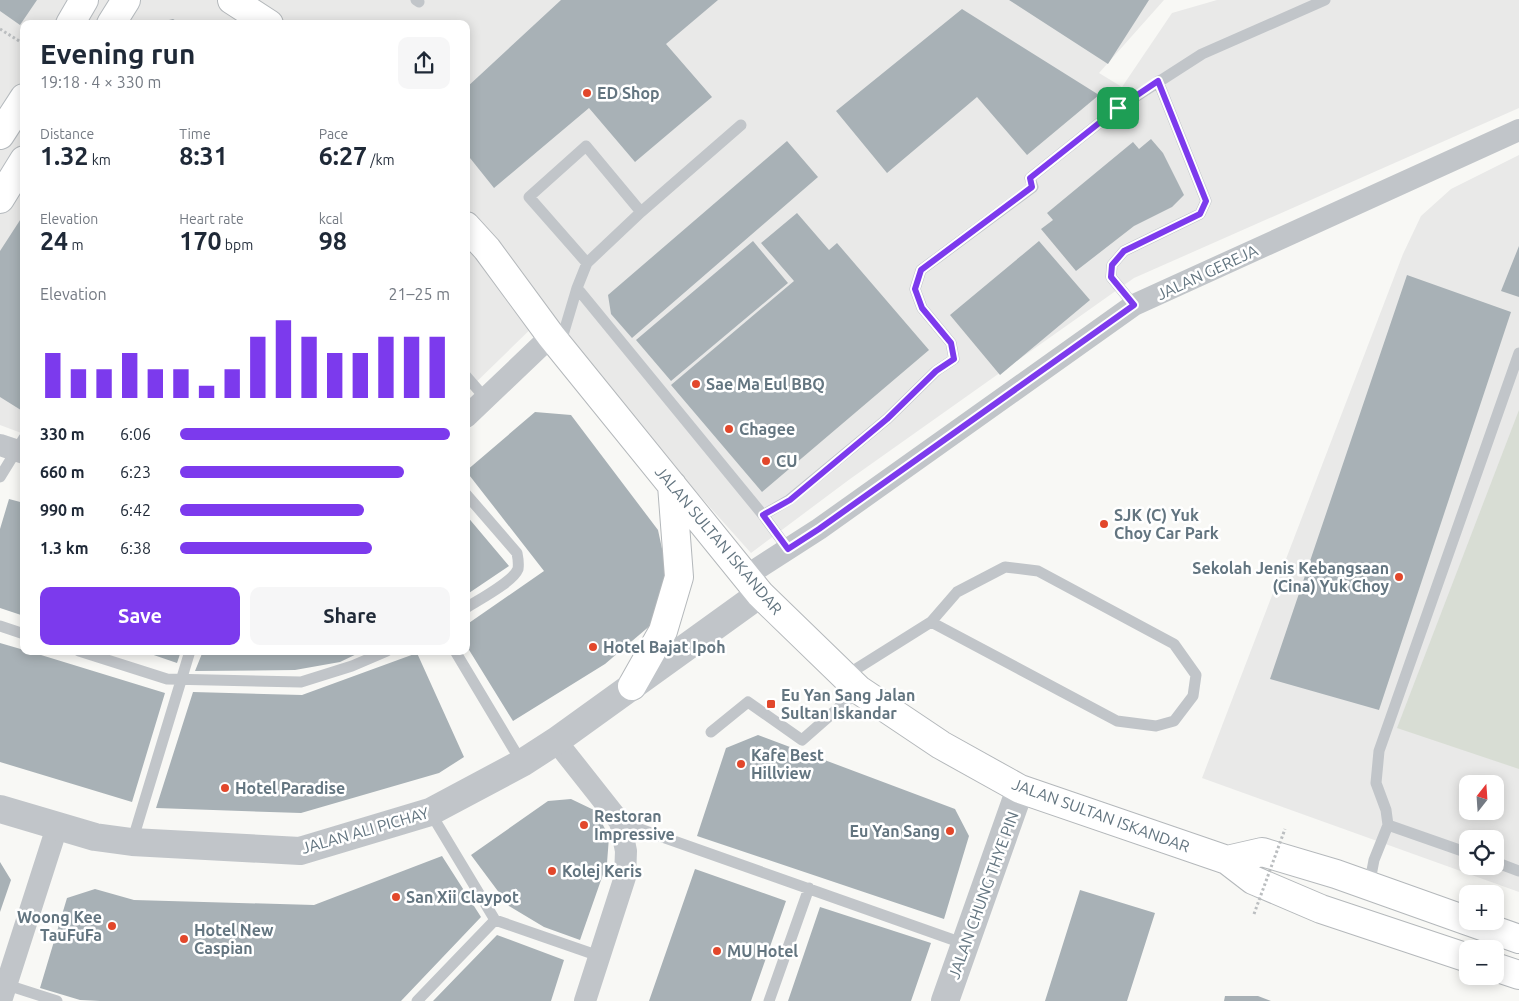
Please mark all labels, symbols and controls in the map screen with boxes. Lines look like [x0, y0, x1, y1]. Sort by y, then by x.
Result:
button: share [398, 37, 450, 89]
text: Evening run [40, 38, 195, 69]
text: 19:18 · 4 × 330 m [40, 73, 161, 91]
place label: ED Shop [597, 84, 660, 102]
marker: ED Shop [581, 87, 593, 99]
pin [1097, 87, 1139, 129]
icon: arrive [1104, 94, 1132, 122]
text: Distance [40, 126, 94, 142]
text: Time [179, 126, 211, 142]
text: Pace [319, 126, 348, 142]
text: 1.32 [40, 142, 88, 170]
text: 8:31 [179, 142, 228, 170]
text: 6:27 [319, 142, 367, 170]
text: km [88, 152, 111, 168]
text: /km [367, 152, 395, 168]
text: Elevation [40, 211, 98, 227]
text: Heart rate [179, 211, 244, 227]
text: kcal [319, 211, 343, 227]
text: 24 [40, 227, 68, 255]
text: 170 [179, 227, 222, 255]
text: 98 [319, 227, 347, 255]
text: m [68, 237, 84, 253]
text: bpm [222, 237, 253, 253]
street label: JALAN GEREJA [1154, 240, 1261, 303]
text: Elevation [40, 285, 107, 303]
text: 21–25 m [388, 285, 450, 303]
place label: Sae Ma Eul BBQ [706, 375, 825, 393]
marker: Sae Ma Eul BBQ [690, 378, 702, 390]
place label: Chagee [739, 420, 795, 438]
marker: Chagee [723, 423, 735, 435]
text: 330 m [40, 425, 85, 443]
text: 6:06 [120, 425, 151, 443]
place label: CU [776, 452, 797, 470]
marker: CU [760, 455, 772, 467]
street label: JALAN SULTAN ISKANDAR [652, 462, 786, 618]
text: 660 m [40, 463, 85, 481]
text: 6:23 [120, 463, 151, 481]
text: 990 m [40, 501, 85, 519]
text: 6:42 [120, 501, 151, 519]
place label: SJK (C) Yuk Choy Car Park [1114, 506, 1219, 542]
marker: SJK (C) Yuk Choy Car Park [1098, 518, 1110, 530]
text: 1.3 km [40, 539, 89, 557]
text: 6:38 [120, 539, 151, 557]
place label: Sekolah Jenis Kebangsaan (Cina) Yuk Choy [1192, 559, 1389, 596]
marker: Sekolah Jenis Kebangsaan (Cina) Yuk Choy [1393, 571, 1405, 583]
button: Save [40, 587, 240, 645]
button: Share [250, 587, 450, 645]
place label: Hotel Bajat Ipoh [603, 638, 726, 656]
marker: Hotel Bajat Ipoh [587, 641, 599, 653]
place label: Eu Yan Sang Jalan Sultan Iskandar [781, 686, 915, 722]
marker: Eu Yan Sang Jalan Sultan Iskandar [765, 698, 777, 710]
place label: Kafe Best Hillview [751, 746, 824, 782]
marker: Kafe Best Hillview [735, 758, 747, 770]
street label: JALAN SULTAN ISKANDAR [1010, 774, 1192, 856]
north arrow [1459, 775, 1504, 820]
map controls [1459, 775, 1504, 985]
place label: Hotel Paradise [235, 779, 345, 797]
marker: Hotel Paradise [219, 782, 231, 794]
street label: JALAN ALI PICHAY [299, 803, 432, 857]
place label: Restoran Impressive [594, 807, 675, 843]
street label: JALAN CHUNG THYE PIN [944, 809, 1022, 981]
marker: Restoran Impressive [578, 819, 590, 831]
place label: Eu Yan Sang [850, 822, 940, 840]
marker: Eu Yan Sang [944, 825, 956, 837]
button: locate [1459, 830, 1504, 875]
place label: Kolej Keris [562, 862, 642, 880]
marker: Kolej Keris [546, 865, 558, 877]
button: + [1459, 885, 1504, 930]
place label: San Xii Claypot [406, 888, 519, 906]
marker: San Xii Claypot [390, 891, 402, 903]
place label: Woong Kee TauFuFa [17, 908, 102, 944]
marker: Woong Kee TauFuFa [106, 920, 118, 932]
place label: Hotel New Caspian [194, 921, 274, 957]
marker: Hotel New Caspian [178, 933, 190, 945]
button: − [1459, 940, 1504, 985]
place label: MU Hotel [727, 942, 798, 960]
marker: MU Hotel [711, 945, 723, 957]

